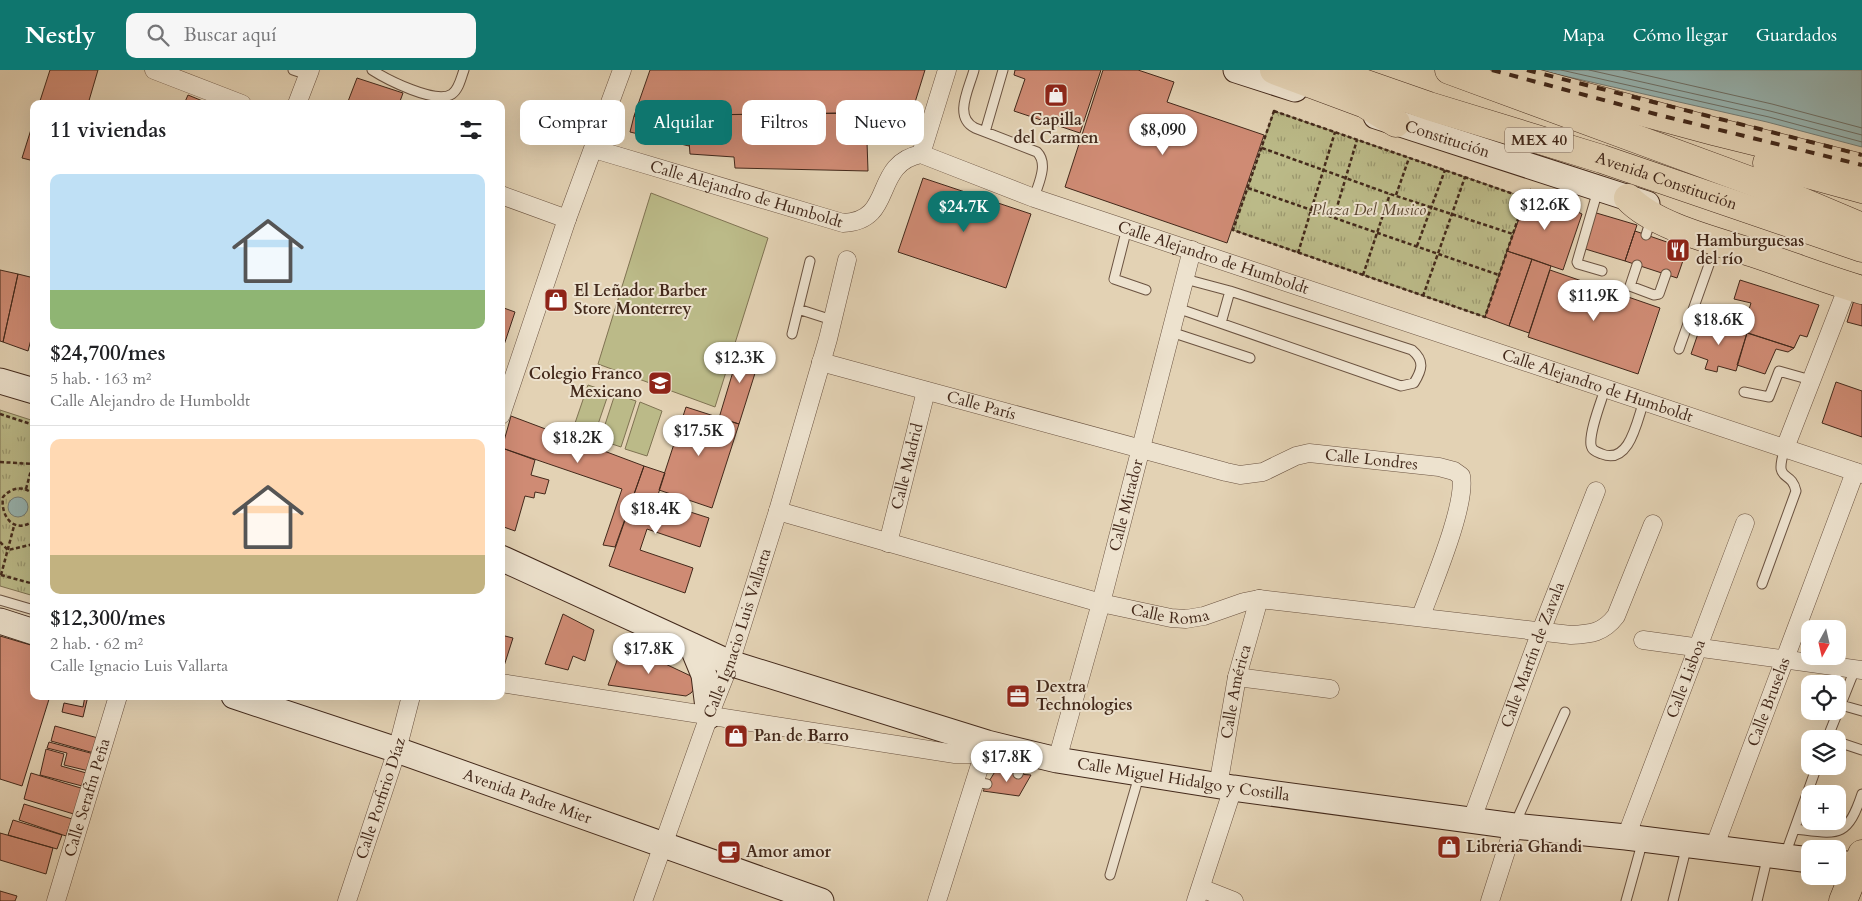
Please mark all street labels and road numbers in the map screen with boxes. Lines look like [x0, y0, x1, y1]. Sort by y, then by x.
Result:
street label: Constitución [1402, 115, 1493, 163]
road number: MEX 40 [1505, 128, 1573, 152]
street label: Avenida Constitución [1593, 147, 1740, 215]
street label: Calle Alejandro de Humboldt [647, 155, 845, 233]
street label: Calle Alejandro de Humboldt [1115, 216, 1312, 300]
street label: Calle Alejandro de Humboldt [1499, 344, 1696, 428]
street label: Calle París [944, 386, 1018, 425]
street label: Calle Madrid [886, 420, 929, 512]
street label: Calle Londres [1324, 444, 1419, 476]
street label: Calle Mirador [1104, 457, 1149, 554]
street label: Calle Ignacio Luis Vallarta [698, 545, 777, 722]
street label: Calle Martín de Zavala [1495, 579, 1570, 731]
street label: Calle Roma [1129, 599, 1212, 630]
street label: Calle Lisboa [1661, 636, 1711, 721]
street label: Calle América [1215, 642, 1257, 740]
street label: Calle Bruselas [1742, 654, 1795, 750]
street label: Calle Porfirio Díaz [351, 735, 411, 862]
street label: Calle Serafín Peña [59, 736, 116, 859]
street label: Calle Miguel Hidalgo y Costilla [1075, 752, 1291, 807]
street label: Avenida Padre Mier [460, 763, 595, 829]

